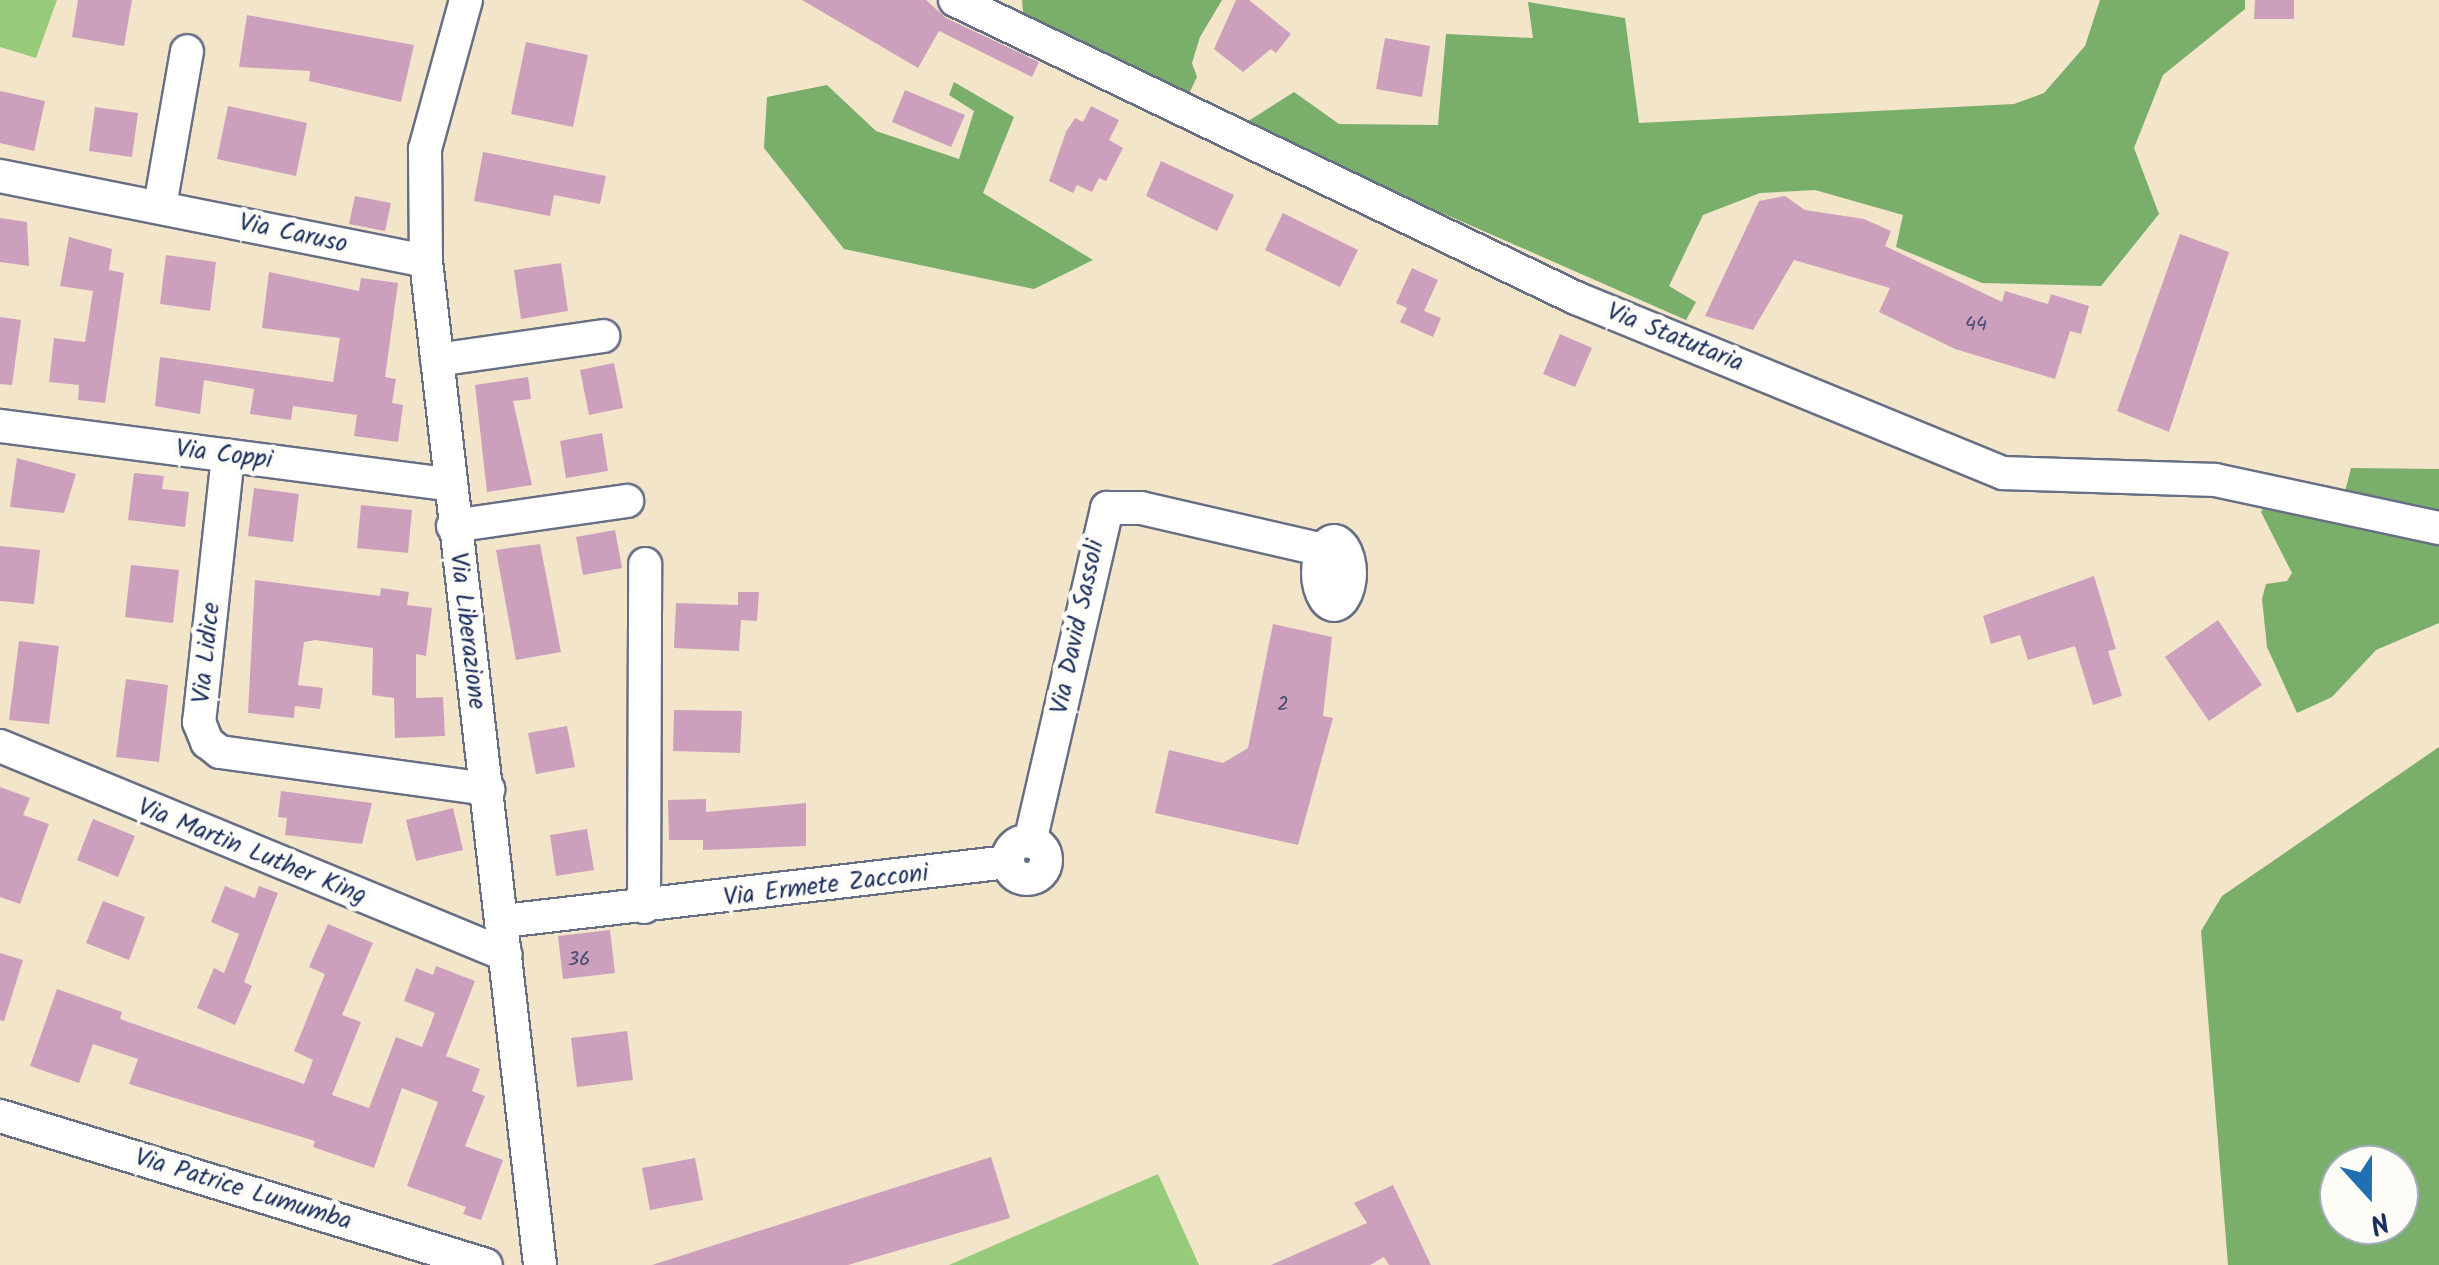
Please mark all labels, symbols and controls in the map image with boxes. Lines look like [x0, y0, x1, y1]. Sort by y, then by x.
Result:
street label: Via Caruso [236, 208, 350, 260]
street label: Via Statutaria [1602, 297, 1748, 379]
house number: 44 [1965, 313, 1987, 337]
street label: Via Coppi [174, 434, 274, 476]
street label: Via David Sassoli [1045, 537, 1111, 717]
street label: Via Liberazione [442, 551, 492, 711]
street label: Via Lidice [187, 601, 227, 705]
house number: 2 [1277, 693, 1289, 717]
street label: Via Martin Luther King [133, 792, 371, 912]
street label: Via Ermete Zacconi [722, 859, 930, 913]
house number: 36 [568, 948, 590, 972]
street label: Via Patrice Lumumba [131, 1143, 355, 1237]
north arrow [2319, 1145, 2419, 1245]
text: N [2363, 1197, 2396, 1246]

